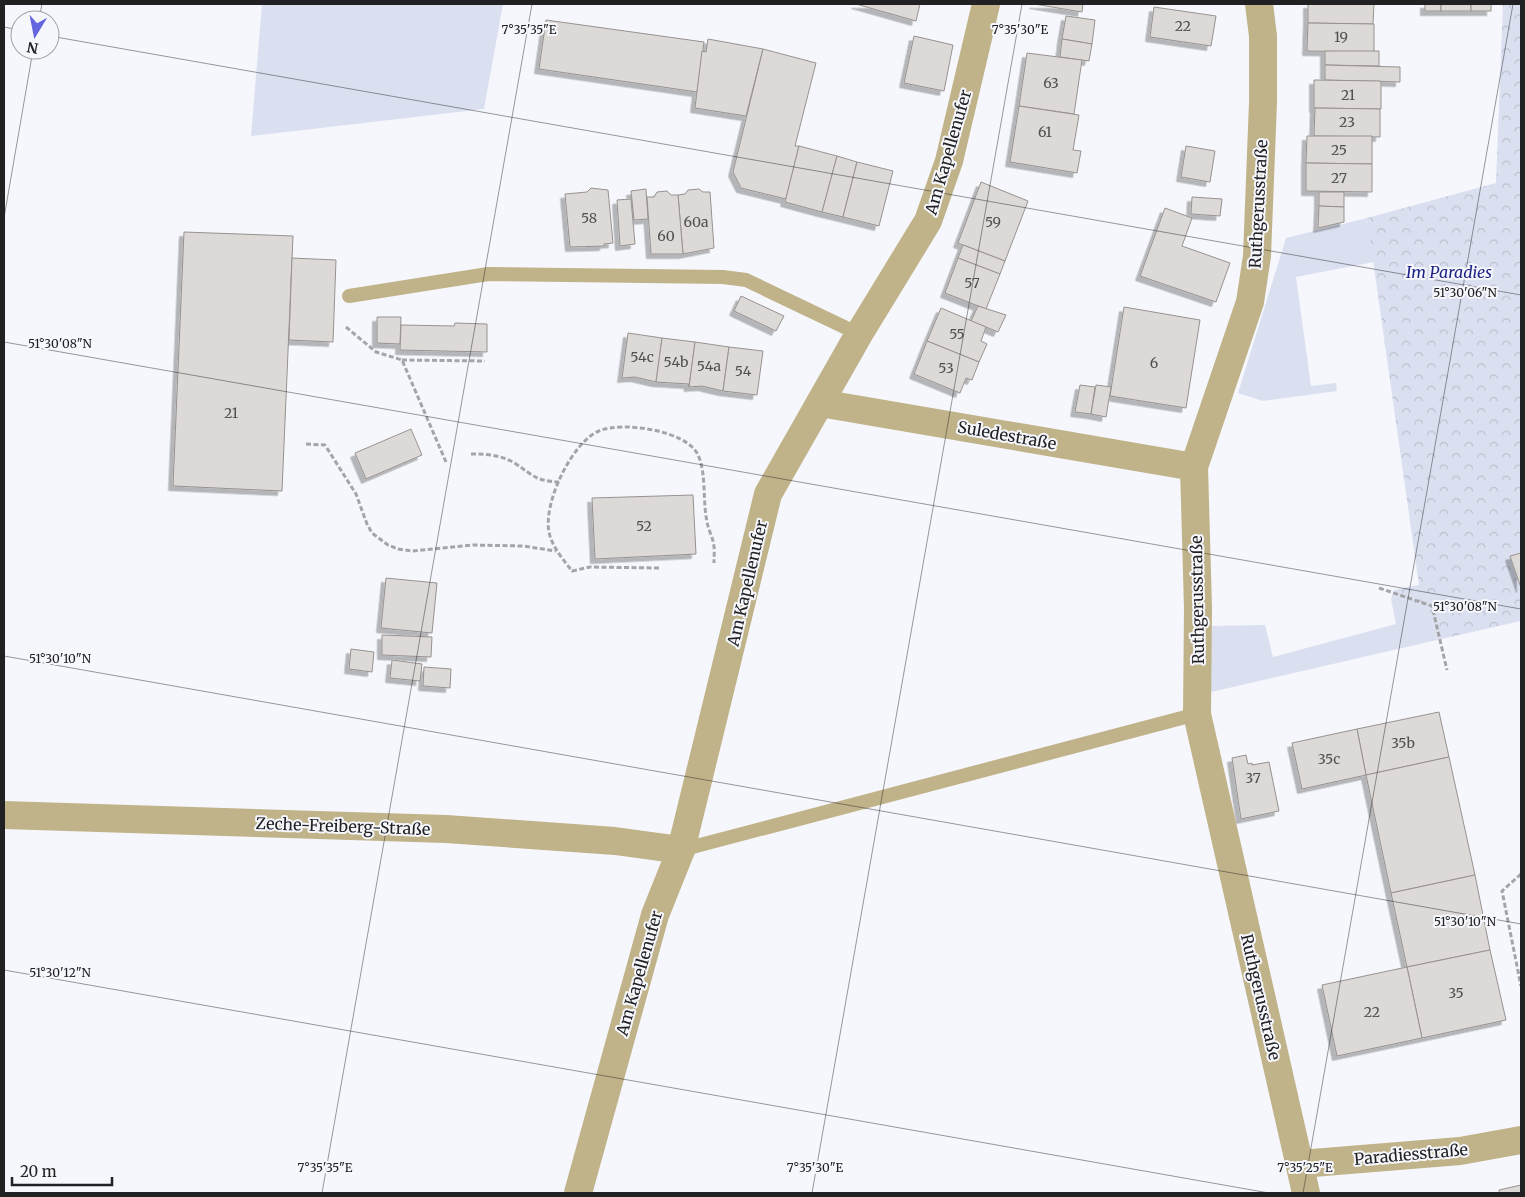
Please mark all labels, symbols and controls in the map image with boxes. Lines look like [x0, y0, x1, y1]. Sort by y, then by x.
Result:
north arrow [10, 10, 60, 60]
house number: 22 [1175, 17, 1191, 35]
text: 7°35'35"E [502, 22, 557, 37]
text: 7°35'30"E [992, 22, 1049, 37]
house number: 19 [1334, 28, 1348, 46]
text: N [26, 38, 40, 58]
house number: 63 [1043, 74, 1059, 92]
house number: 21 [1341, 86, 1355, 104]
street label: Am Kapellenufer [920, 87, 975, 218]
house number: 23 [1339, 113, 1355, 131]
house number: 61 [1038, 123, 1052, 141]
street label: Ruthgerusstraße [1245, 139, 1271, 269]
house number: 25 [1331, 141, 1347, 159]
house number: 27 [1331, 169, 1347, 187]
house number: 58 [581, 209, 597, 227]
house number: 60a [684, 213, 709, 231]
house number: 59 [985, 213, 1001, 231]
house number: 60 [657, 227, 675, 245]
park label: Im Paradies [1406, 262, 1492, 282]
house number: 57 [964, 274, 980, 292]
text: 51°30'06"N [1433, 285, 1497, 300]
house number: 55 [949, 325, 965, 343]
text: 51°30'08"N [28, 336, 93, 351]
house number: 54c [630, 348, 654, 366]
house number: 54b [664, 353, 688, 371]
house number: 6 [1150, 354, 1158, 372]
house number: 54a [697, 357, 722, 375]
house number: 53 [938, 359, 954, 377]
house number: 54 [735, 362, 752, 380]
house number: 21 [224, 404, 238, 422]
street label: Suledestraße [956, 416, 1058, 454]
house number: 52 [636, 517, 652, 535]
street label: Am Kapellenufer [722, 518, 771, 649]
street label: Ruthgerusstraße [1186, 535, 1208, 665]
text: 51°30'08"N [1433, 599, 1498, 614]
text: 51°30'10"N [29, 651, 92, 666]
house number: 35b [1391, 734, 1415, 752]
house number: 35c [1318, 750, 1340, 768]
house number: 37 [1245, 769, 1261, 787]
street label: Zeche-Freiberg-Straße [255, 813, 431, 839]
street label: Am Kapellenufer [611, 908, 666, 1039]
text: 51°30'10"N [1434, 914, 1497, 929]
street label: Ruthgerusstraße [1237, 932, 1285, 1062]
text: 51°30'12"N [29, 965, 91, 980]
house number: 35 [1448, 984, 1464, 1002]
house number: 22 [1364, 1003, 1380, 1021]
street label: Paradiesstraße [1353, 1139, 1469, 1169]
scale bar [12, 1154, 112, 1186]
text: 7°35'35"E [298, 1160, 353, 1175]
text: 7°35'30"E [787, 1160, 844, 1175]
text: 7°35'25"E [1277, 1160, 1333, 1175]
text: 20 m [20, 1162, 57, 1181]

